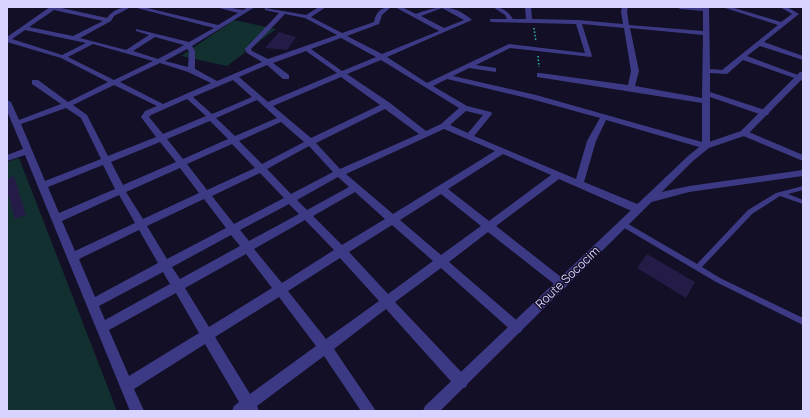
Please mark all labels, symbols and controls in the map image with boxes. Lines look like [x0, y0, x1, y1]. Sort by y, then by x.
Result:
street label: Route Sococim [533, 244, 603, 312]

